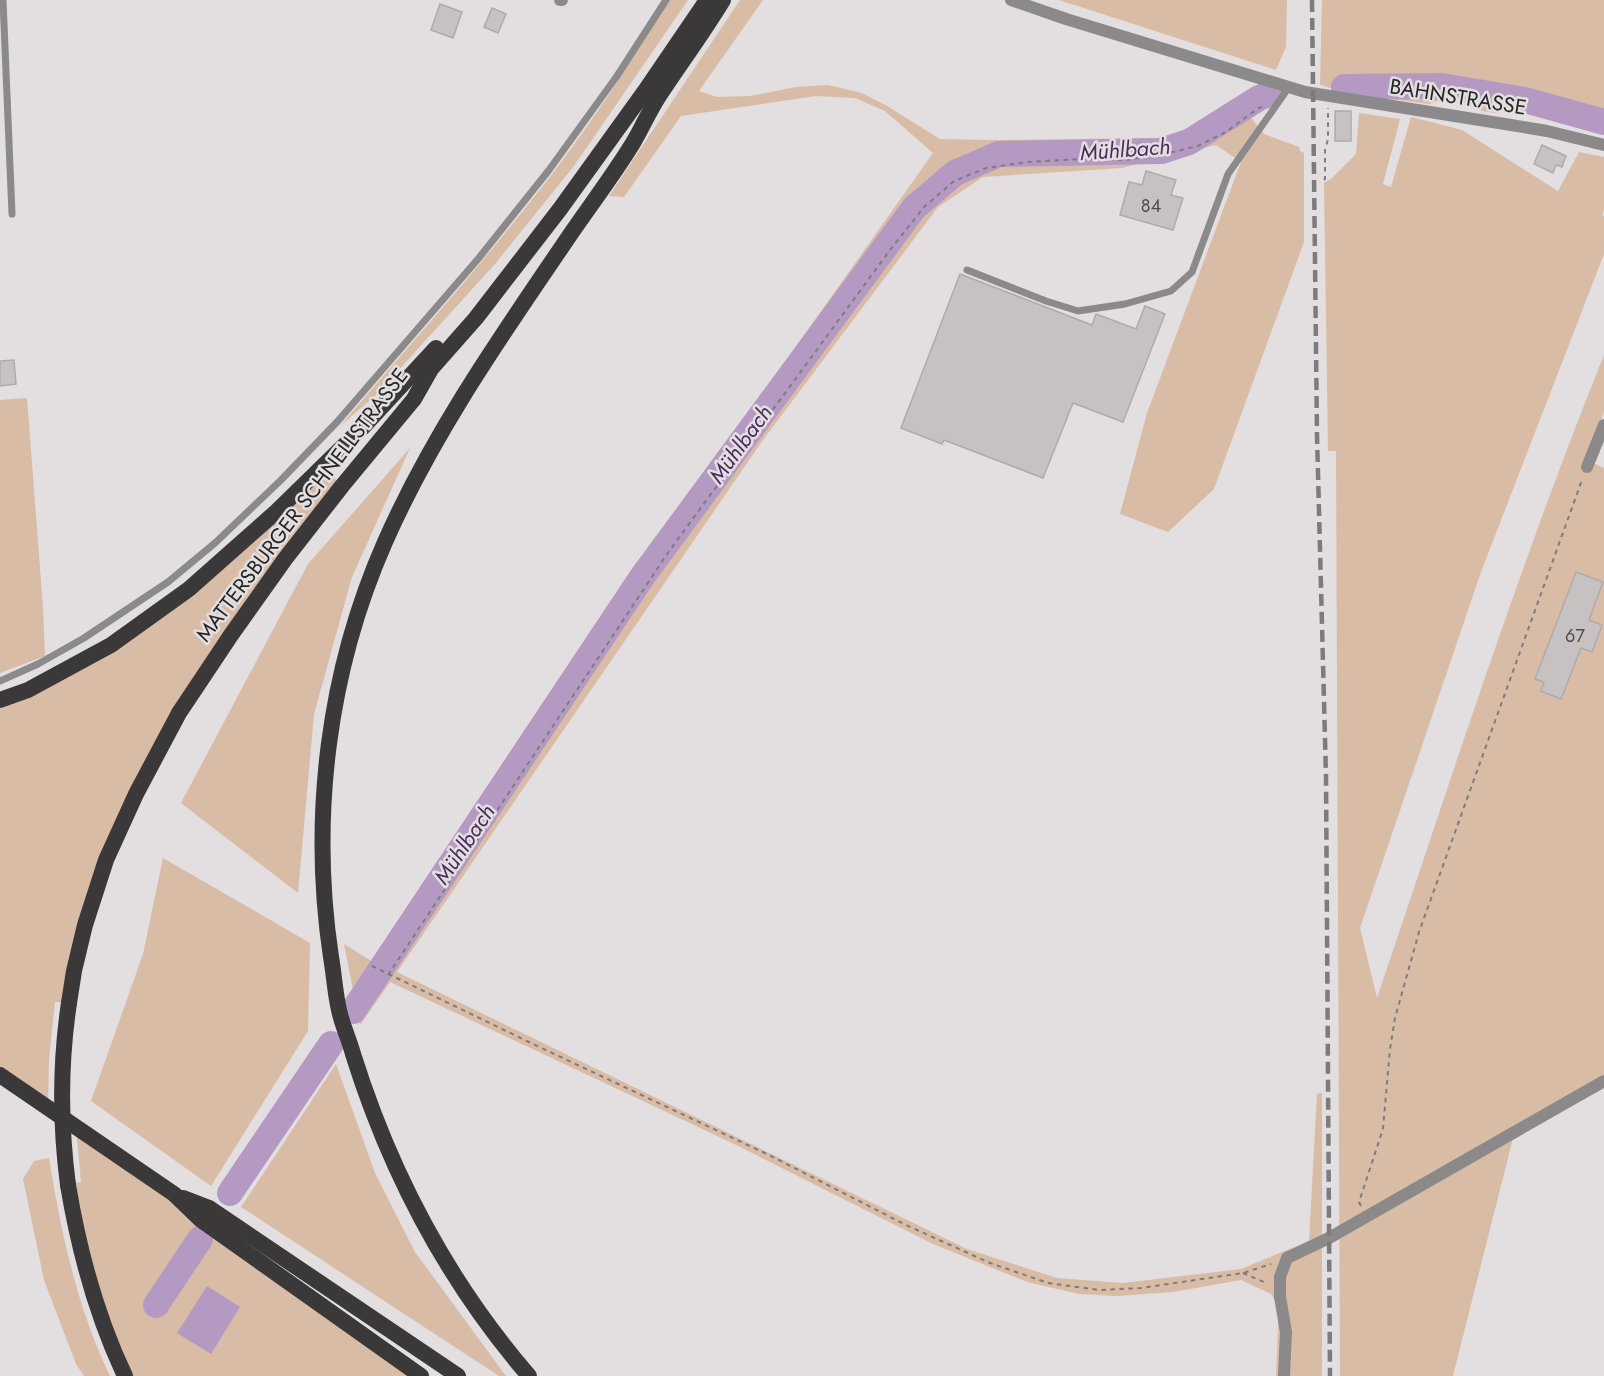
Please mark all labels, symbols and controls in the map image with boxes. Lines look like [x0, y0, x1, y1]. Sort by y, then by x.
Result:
street label: BAHNSTRASSE [1387, 71, 1529, 123]
water label: Mühlbach [1079, 130, 1171, 168]
house number: 84 [1141, 193, 1161, 219]
street label: MATTERSBURGER SCHNELLSTRASSE [189, 362, 415, 648]
water label: Mühlbach [701, 398, 779, 490]
house number: 67 [1565, 623, 1585, 649]
water label: Mühlbach [425, 798, 503, 890]

